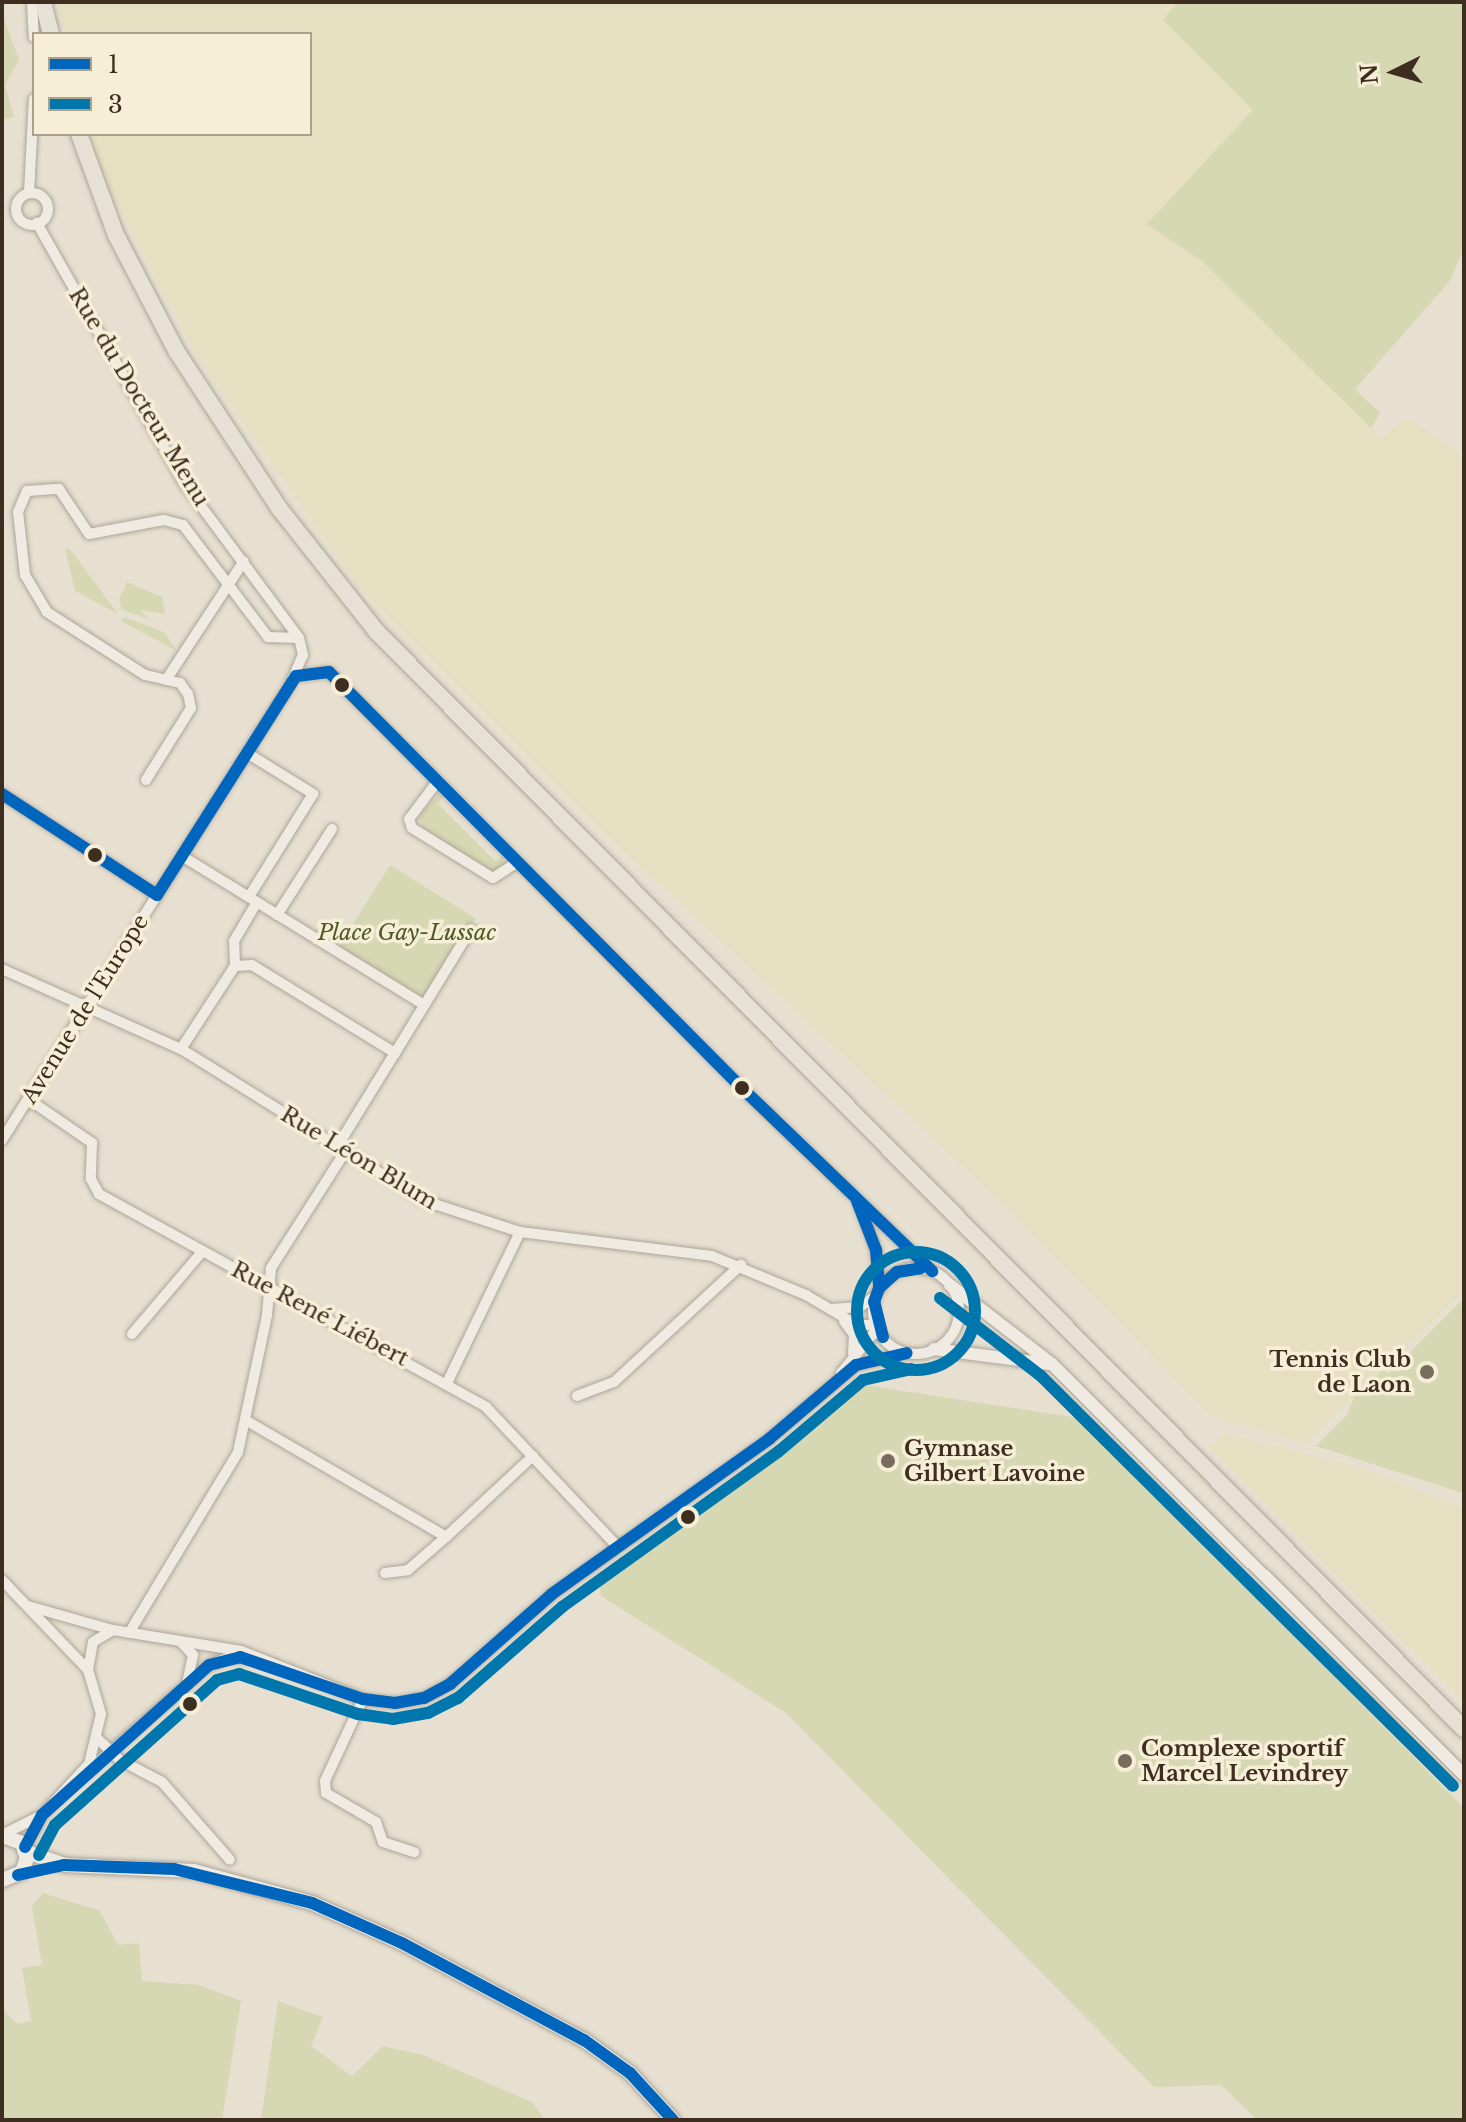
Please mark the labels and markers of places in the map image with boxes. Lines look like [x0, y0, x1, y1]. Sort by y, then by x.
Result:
unlabelled marker [334, 677, 350, 693]
unlabelled marker [87, 847, 103, 863]
unlabelled marker [734, 1080, 750, 1096]
place label: Tennis Club de Laon [1269, 1346, 1411, 1398]
marker: Tennis Club de Laon [1418, 1363, 1436, 1381]
place label: Gymnase Gilbert Lavoine [904, 1435, 1085, 1486]
marker: Gymnase Gilbert Lavoine [879, 1452, 897, 1470]
unlabelled marker [680, 1509, 696, 1525]
unlabelled marker [182, 1696, 198, 1712]
place label: Complexe sportif Marcel Levindrey [1141, 1735, 1348, 1786]
marker: Complexe sportif Marcel Levindrey [1116, 1752, 1134, 1770]

